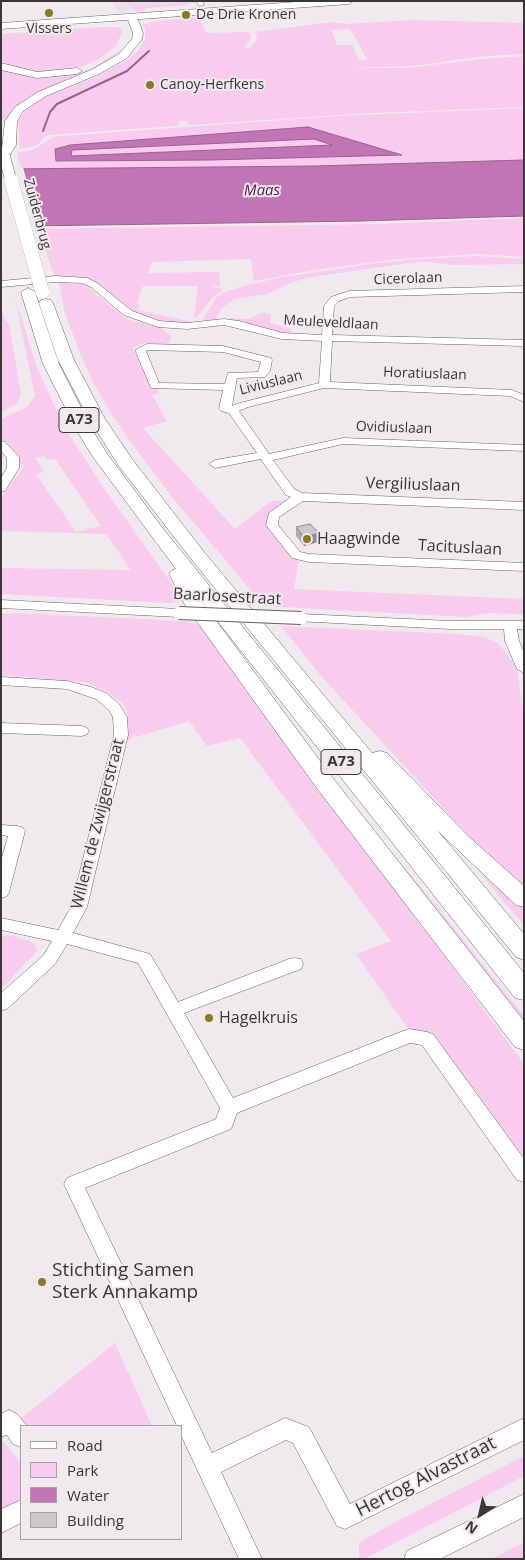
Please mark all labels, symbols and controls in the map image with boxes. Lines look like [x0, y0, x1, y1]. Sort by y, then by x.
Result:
marker: Vissers [43, 7, 55, 19]
place label: De Drie Kronen [196, 7, 296, 23]
marker: De Drie Kronen [180, 9, 192, 21]
place label: Vissers [26, 21, 72, 37]
place label: Canoy-Herfkens [160, 77, 264, 93]
marker: Canoy-Herfkens [144, 79, 156, 91]
street label: Zuiderbrug [19, 177, 55, 251]
water label: Maas [244, 182, 280, 200]
street label: Cicerolaan [373, 269, 443, 289]
street label: Meuleveldlaan [283, 312, 379, 334]
street label: Horatiuslaan [383, 364, 467, 384]
street label: Liviuslaan [238, 367, 304, 399]
road number: A73 [59, 408, 99, 432]
street label: Ovidiuslaan [356, 418, 432, 438]
street label: Vergiliuslaan [365, 474, 461, 496]
place label: Haagwinde [317, 529, 400, 549]
marker: Haagwinde [301, 533, 313, 545]
street label: Tacituslaan [417, 536, 503, 560]
street label: Baarlosestraat [172, 585, 282, 609]
street label: Willem de Zwijgerstraat [68, 737, 128, 911]
road number: A73 [321, 750, 361, 774]
place label: Hagelkruis [219, 1008, 298, 1028]
marker: Hagelkruis [203, 1012, 215, 1024]
place label: Stichting Samen Sterk Annakamp [52, 1260, 198, 1304]
marker: Stichting Samen Sterk Annakamp [36, 1276, 48, 1288]
legend [20, 1425, 182, 1540]
street label: Hertog Alvastraat [352, 1432, 500, 1522]
text: Road [67, 1435, 103, 1455]
text: Park [67, 1460, 98, 1480]
text: Water [67, 1485, 109, 1505]
north arrow [455, 1490, 505, 1540]
text: Building [67, 1510, 124, 1530]
text: N [461, 1517, 481, 1539]

